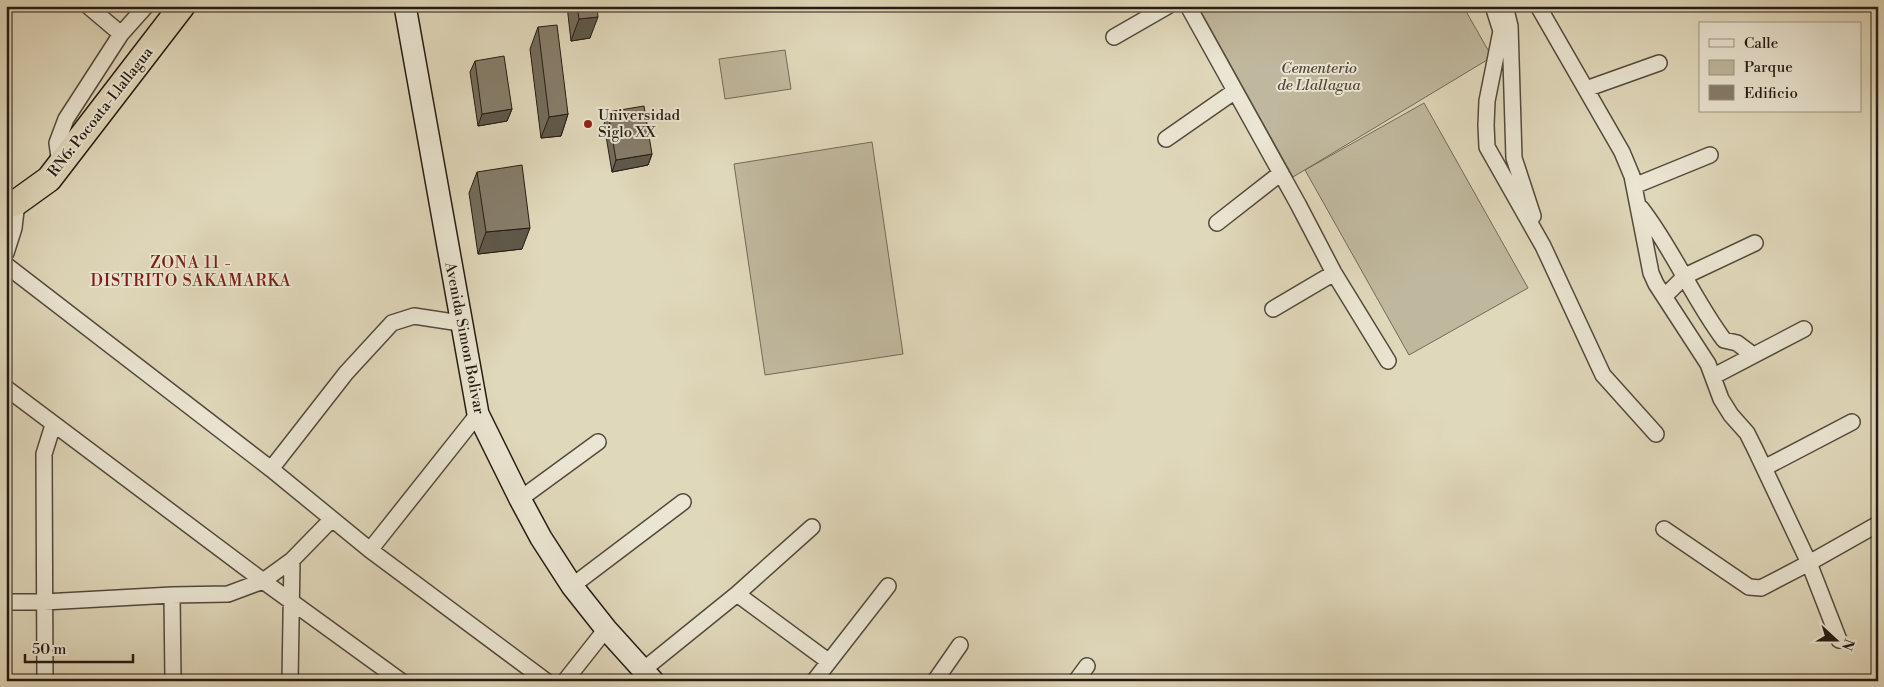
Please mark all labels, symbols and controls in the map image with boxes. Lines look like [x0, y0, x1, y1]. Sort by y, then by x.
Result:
legend [1699, 22, 1862, 112]
text: Calle [1744, 34, 1778, 53]
street label: RN6: Pocoata-Llallagua [44, 43, 157, 181]
text: Parque [1744, 58, 1793, 77]
park label: Cementerio de Llallagua [1277, 59, 1361, 95]
text: Edificio [1744, 84, 1798, 103]
place label: Universidad Siglo XX [598, 106, 681, 142]
marker: Universidad Siglo XX [582, 118, 594, 130]
district label: ZONA 11 - DISTRITO SAKAMARKA [90, 253, 292, 291]
street label: Avenida Simon Bolivar [440, 259, 489, 416]
north arrow [1812, 614, 1862, 664]
scale bar [25, 632, 132, 664]
text: N [1837, 636, 1858, 653]
text: 50 m [32, 640, 66, 659]

